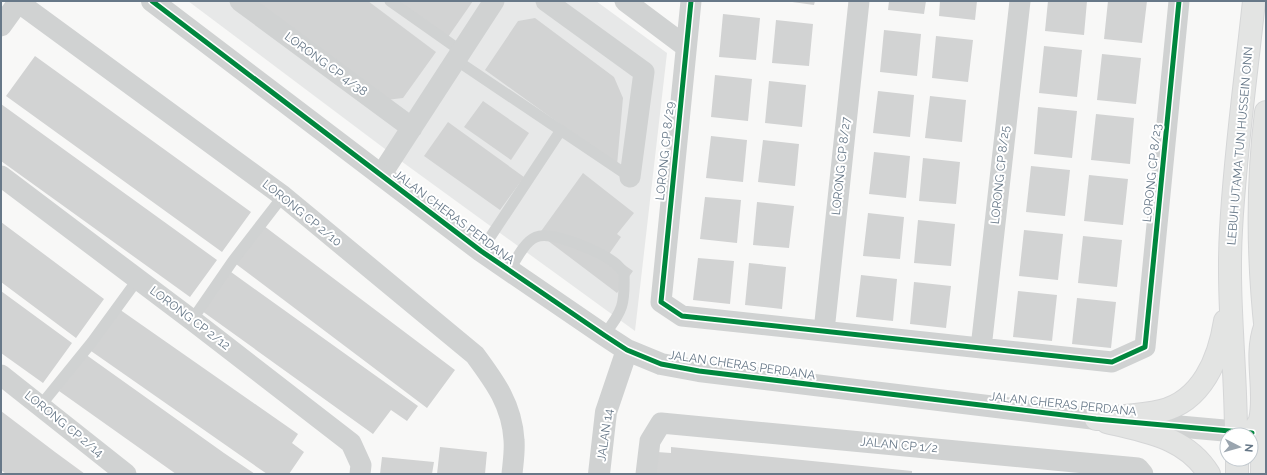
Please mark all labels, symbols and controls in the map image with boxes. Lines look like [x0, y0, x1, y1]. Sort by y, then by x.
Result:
street label: LORONG CP 4/38 [282, 29, 370, 99]
street label: LEBUH UTAMA TUN HUSSEIN ONN [1224, 46, 1256, 246]
street label: LORONG CP 8/29 [653, 101, 677, 201]
street label: LORONG CP 8/27 [829, 116, 853, 216]
street label: LORONG CP 8/23 [1140, 123, 1164, 223]
street label: LORONG CP 8/25 [988, 125, 1012, 225]
street label: JALAN CHERAS PERDANA [391, 167, 517, 267]
street label: LORONG CP 2/10 [260, 177, 344, 249]
street label: LORONG CP 2/12 [147, 283, 233, 353]
street label: JALAN CHERAS PERDANA [668, 348, 816, 382]
street label: LORONG CP 2/14 [22, 388, 106, 460]
street label: JALAN CHERAS PERDANA [989, 389, 1137, 419]
street label: JALAN 14 [594, 407, 616, 462]
north arrow [1219, 427, 1259, 467]
street label: JALAN CP 1/2 [860, 435, 938, 455]
text: N [1242, 443, 1255, 453]

